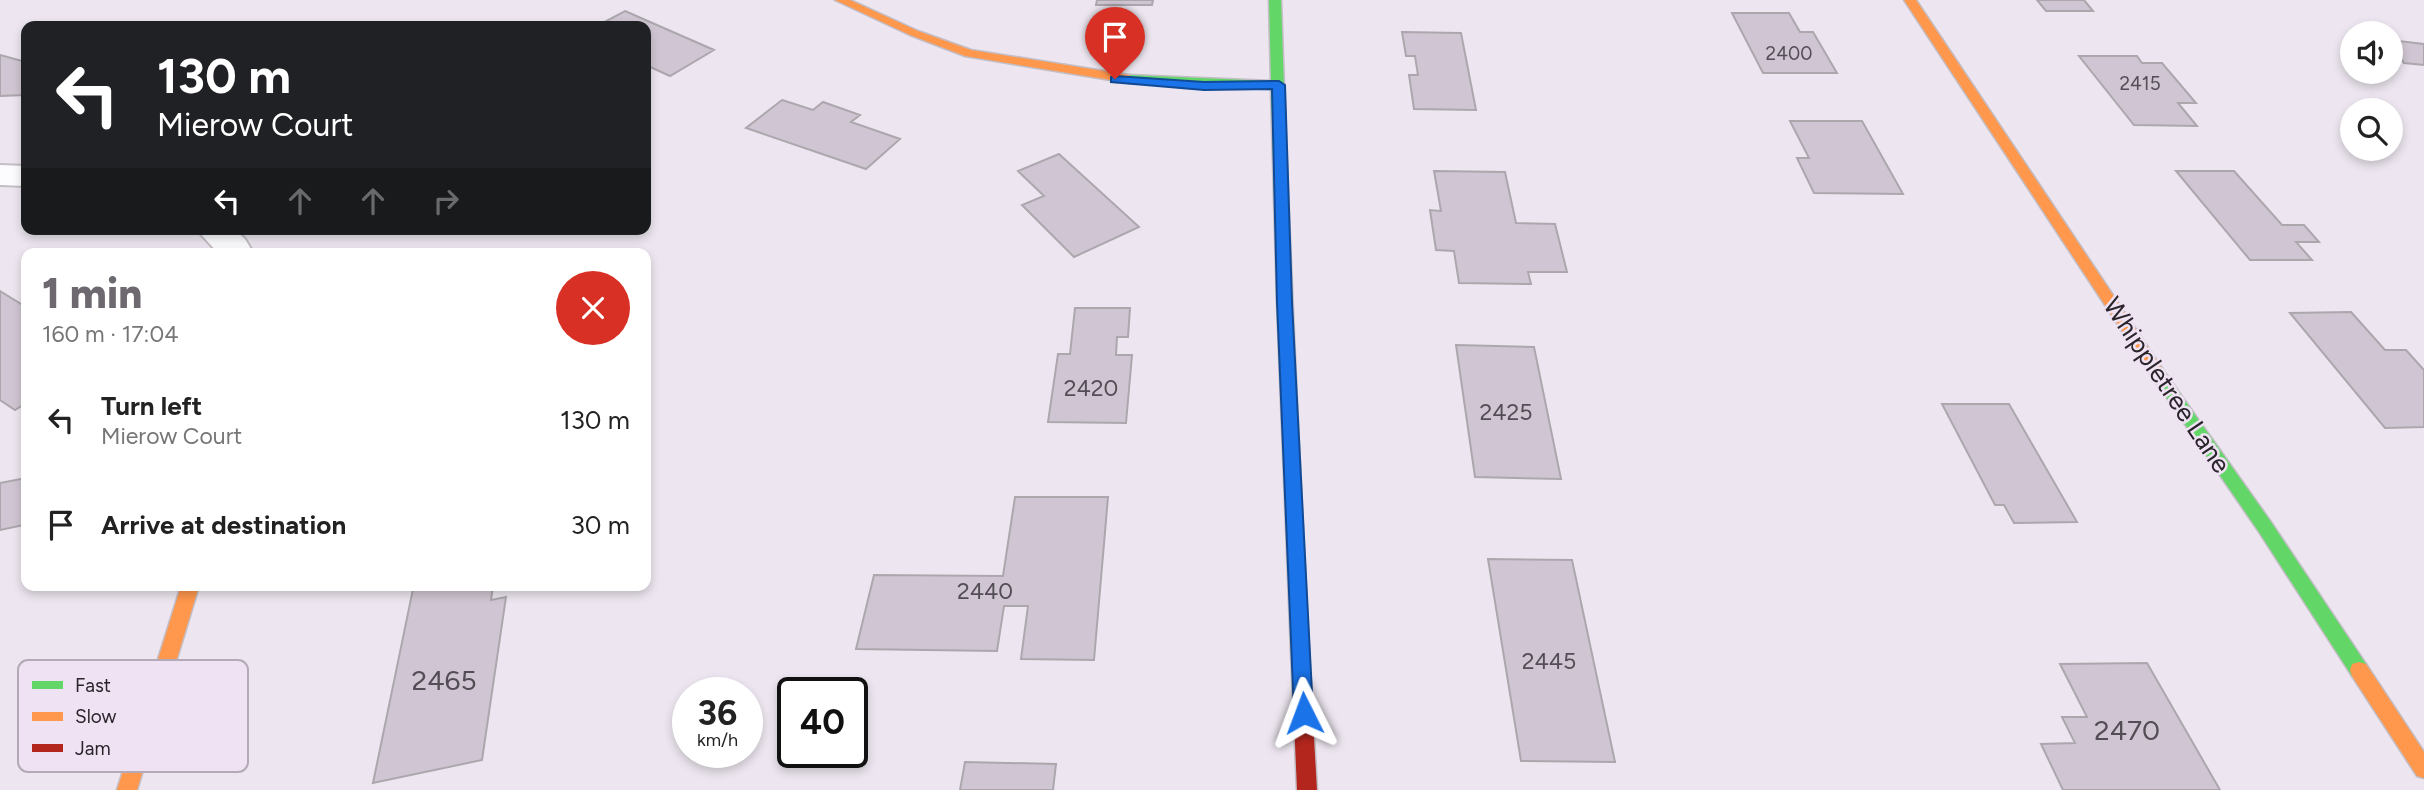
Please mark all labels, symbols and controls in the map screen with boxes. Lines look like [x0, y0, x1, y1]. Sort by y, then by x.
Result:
pin [1085, 7, 1145, 79]
icon: arrive [1096, 18, 1134, 56]
map controls [2340, 21, 2403, 161]
button: sound [2340, 21, 2403, 84]
house number: 2400 [1766, 42, 1812, 65]
text: 130 m [157, 46, 291, 105]
icon: left [42, 49, 133, 140]
house number: 2415 [2119, 72, 2161, 95]
button: search [2340, 98, 2403, 161]
text: Mierow Court [157, 106, 353, 144]
icon: left [208, 182, 246, 220]
icon: ahead [281, 182, 319, 220]
icon: ahead [354, 182, 392, 220]
icon: right [427, 182, 465, 220]
text: 1 min [42, 268, 142, 319]
button: close [556, 271, 630, 345]
street label: Whippletree Lane [2096, 291, 2238, 479]
text: 160 m · 17:04 [42, 320, 178, 348]
house number: 2420 [1064, 374, 1118, 402]
text: Turn left [101, 390, 202, 422]
house number: 2425 [1479, 398, 1533, 426]
icon: left [42, 401, 80, 439]
text: 130 m [560, 404, 630, 436]
text: Mierow Court [101, 422, 242, 450]
icon: arrive [42, 506, 80, 544]
text: Arrive at destination [101, 509, 346, 541]
text: 30 m [571, 509, 630, 541]
house number: 2440 [957, 577, 1013, 605]
house number: 2445 [1522, 647, 1576, 675]
legend [18, 660, 248, 772]
house number: 2465 [412, 663, 477, 697]
text: Fast [75, 674, 111, 697]
position arrow [1267, 676, 1341, 750]
speed limit sign: 40 [777, 677, 868, 768]
text: 36 [698, 692, 737, 734]
text: Slow [75, 705, 117, 728]
house number: 2470 [2094, 713, 2160, 747]
text: km/h [697, 729, 738, 751]
text: Jam [75, 737, 111, 760]

